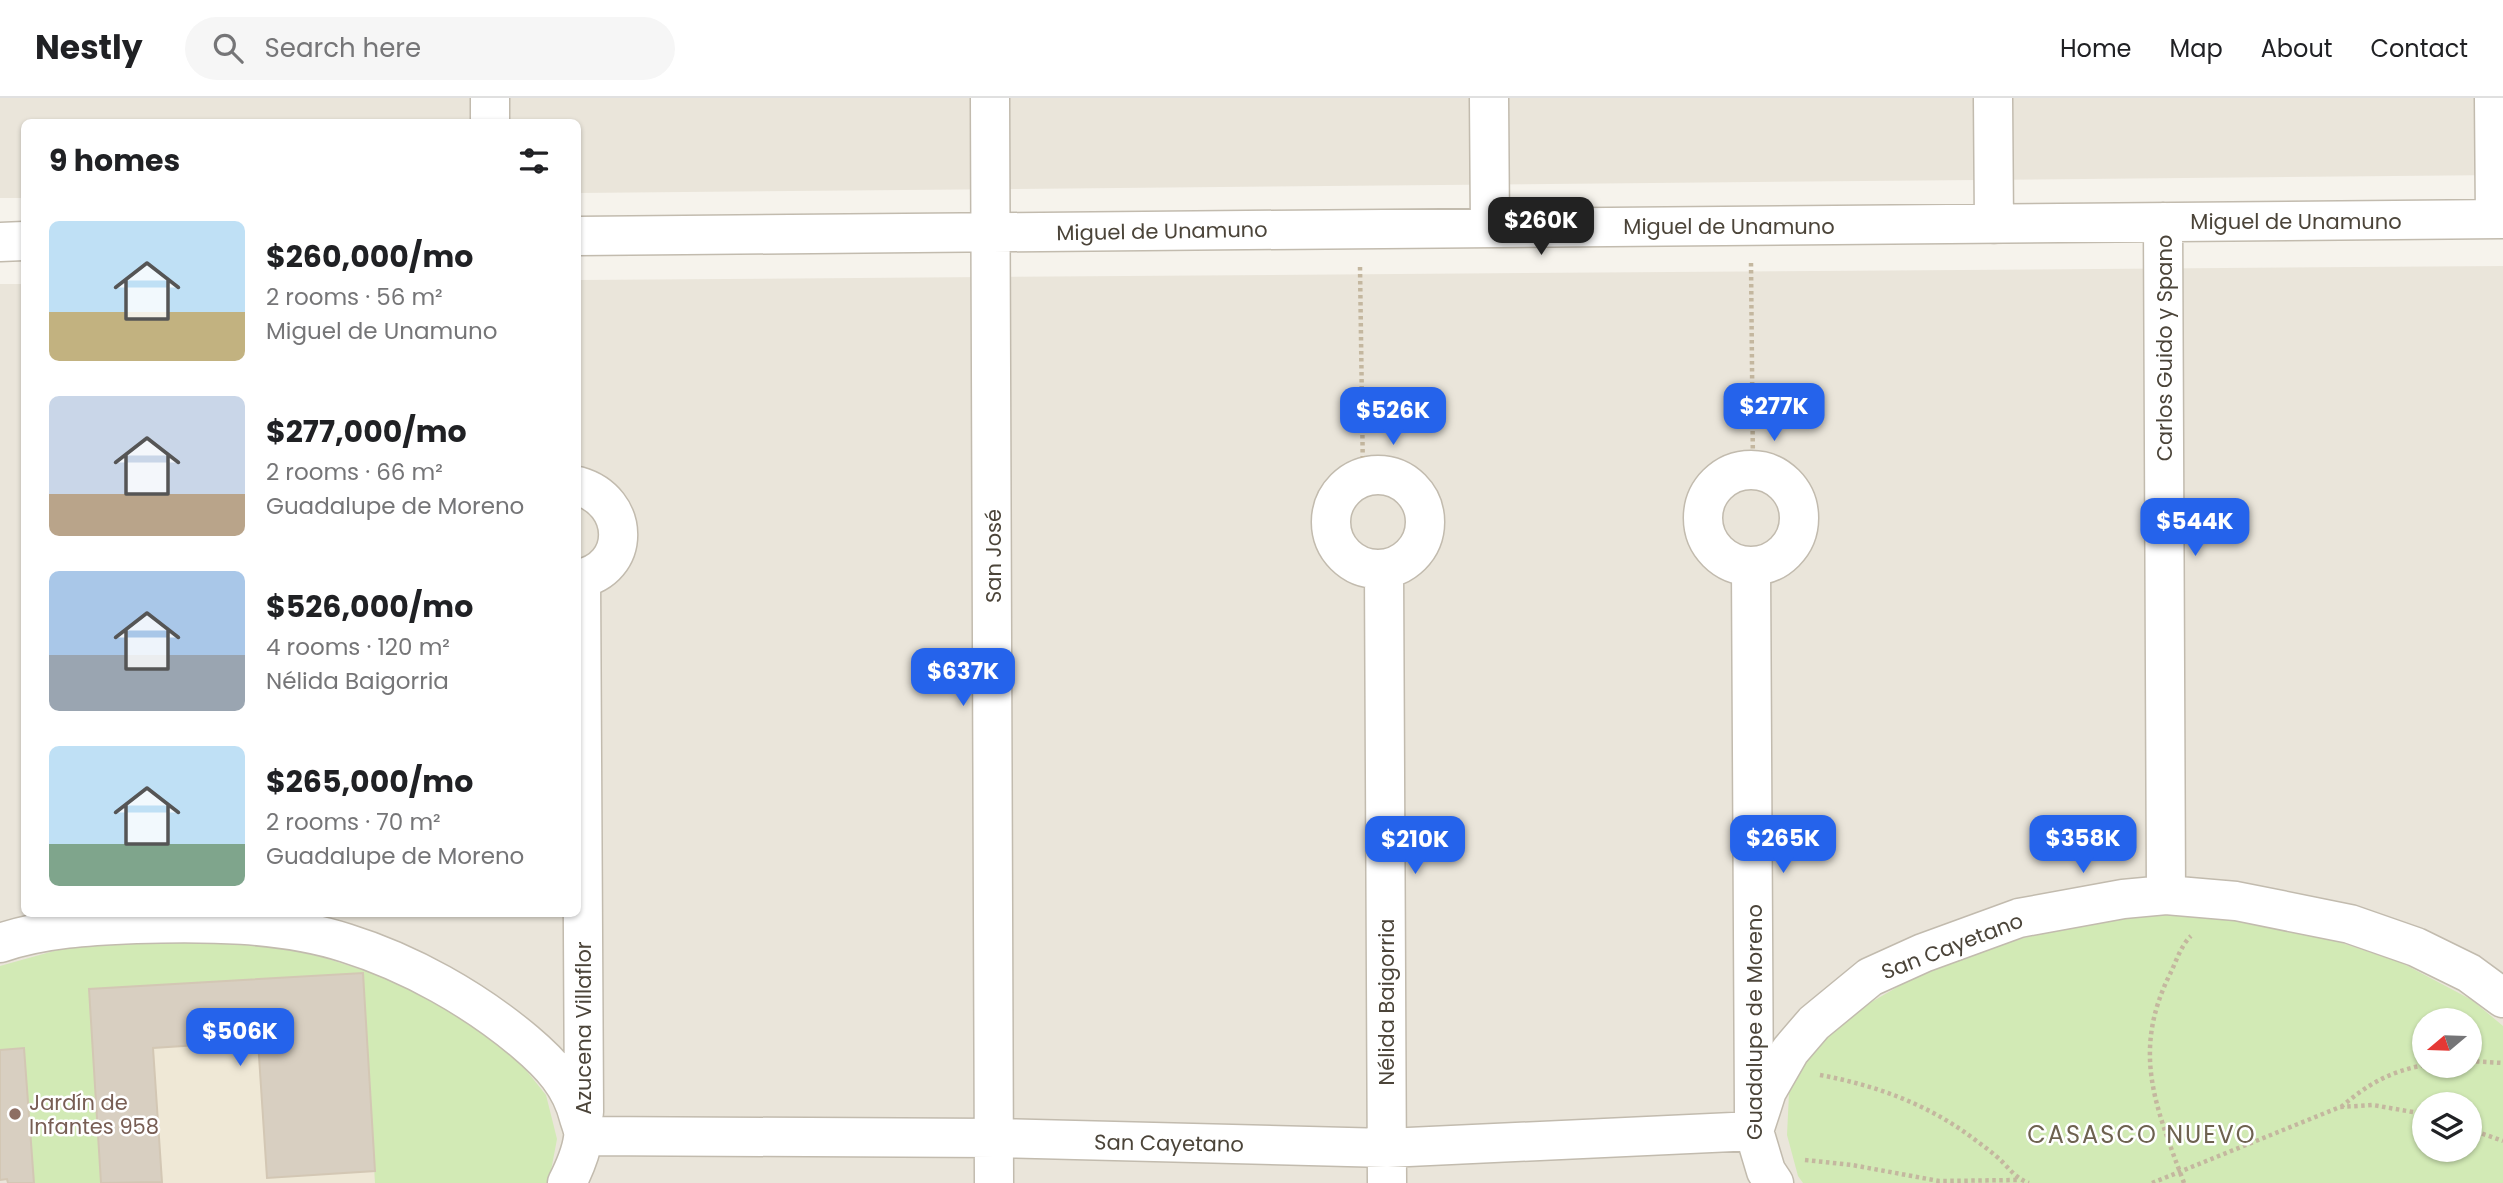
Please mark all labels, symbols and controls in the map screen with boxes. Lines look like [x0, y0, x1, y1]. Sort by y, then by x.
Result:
search box [185, 17, 675, 80]
text: Nestly [35, 24, 143, 71]
icon: search [209, 29, 247, 67]
text: Search here [265, 30, 421, 66]
text: Home [2060, 32, 2132, 65]
text: Map [2170, 32, 2223, 65]
text: About [2261, 32, 2332, 65]
text: Contact [2370, 32, 2468, 65]
text: 9 homes [49, 139, 180, 182]
icon: filters [515, 142, 553, 180]
pin: $260K [1492, 198, 1590, 257]
text: $260K [1504, 204, 1578, 236]
street label: Miguel de Unamuno [2190, 207, 2402, 236]
street label: Miguel de Unamuno [1623, 212, 1835, 241]
street label: Miguel de Unamuno [1056, 215, 1268, 247]
text: $260,000/mo [266, 235, 473, 278]
street label: Carlos Guido y Spano [2150, 235, 2179, 461]
icon: home [105, 249, 189, 333]
text: 2 rooms · 56 m² [266, 281, 443, 313]
text: Miguel de Unamuno [266, 315, 497, 347]
pin: $277K [1725, 384, 1823, 443]
pin: $526K [1344, 388, 1442, 447]
text: $277K [1740, 390, 1808, 422]
text: $526K [1356, 394, 1430, 426]
text: $277,000/mo [266, 410, 467, 453]
icon: home [105, 424, 189, 508]
text: 2 rooms · 66 m² [266, 456, 443, 488]
text: Guadalupe de Moreno [266, 490, 524, 522]
pin: $544K [2146, 498, 2244, 558]
text: $544K [2156, 505, 2234, 537]
street label: San José [979, 509, 1008, 603]
text: $526,000/mo [266, 585, 473, 628]
icon: home [105, 599, 189, 683]
text: 4 rooms · 120 m² [266, 631, 450, 663]
pin: $637K [914, 648, 1012, 708]
text: $637K [927, 655, 999, 687]
text: Nélida Baigorria [266, 665, 449, 697]
text: $265,000/mo [266, 760, 473, 803]
icon: home [105, 774, 189, 858]
text: 2 rooms · 70 m² [266, 806, 441, 838]
pin: $210K [1366, 816, 1464, 876]
pin: $265K [1734, 816, 1832, 875]
pin: $358K [2034, 816, 2132, 875]
text: $265K [1746, 822, 1820, 854]
text: $358K [2046, 822, 2120, 854]
text: $210K [1381, 823, 1449, 855]
text: Guadalupe de Moreno [266, 840, 524, 872]
street label: Guadalupe de Moreno [1740, 904, 1769, 1140]
street label: San Cayetano [1877, 906, 2027, 986]
street label: Nélida Baigorria [1372, 918, 1401, 1086]
street label: Azucena Villaflor [569, 941, 598, 1115]
north arrow [2412, 1008, 2482, 1078]
map controls [2412, 1008, 2482, 1162]
pin: $506K [191, 1009, 289, 1068]
text: $506K [202, 1015, 278, 1047]
place label: Jardín de Infantes 958 [29, 1088, 159, 1141]
button: layers [2412, 1092, 2482, 1162]
marker: Jardín de Infantes 958 [7, 1106, 23, 1122]
district label: CASASCO NUEVO [2027, 1118, 2257, 1151]
street label: San Cayetano [1094, 1127, 1244, 1159]

